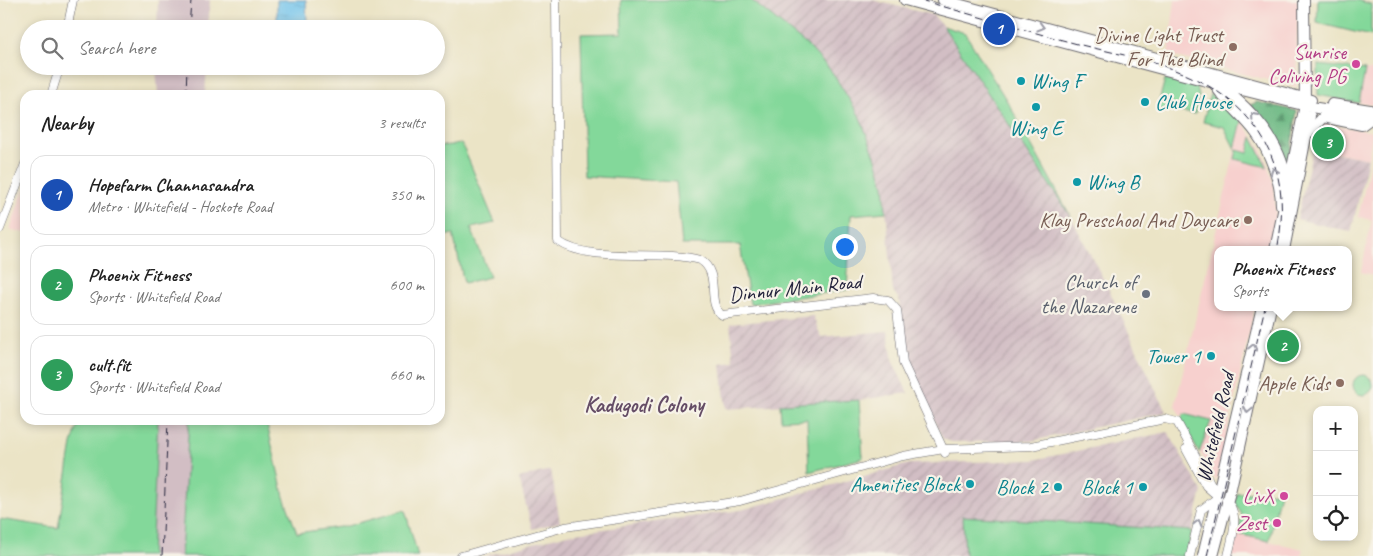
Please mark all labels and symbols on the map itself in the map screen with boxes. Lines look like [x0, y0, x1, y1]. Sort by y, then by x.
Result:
pin: 1 [983, 10, 1015, 48]
one-way arrow [1036, 22, 1044, 32]
place label: Divine Light Trust For The Blind [1094, 22, 1227, 72]
place label: Sunrise Coliving PG [1268, 39, 1349, 89]
marker: Divine Light Trust For The Blind [1227, 41, 1239, 53]
marker: Sunrise Coliving PG [1350, 58, 1362, 70]
place label: Wing F [1031, 68, 1088, 94]
marker: Wing F [1015, 75, 1027, 87]
place label: Club House [1155, 89, 1234, 115]
marker: Club House [1139, 96, 1151, 108]
marker: Wing E [1030, 101, 1042, 113]
one-way arrow [1251, 113, 1260, 122]
place label: Wing E [1010, 115, 1065, 141]
pin: 3 [1312, 124, 1344, 162]
one-way arrow [1270, 167, 1280, 176]
place label: Wing B [1087, 169, 1142, 195]
marker: Wing B [1071, 176, 1083, 188]
place label: Klay Preschool And Daycare [1039, 207, 1239, 233]
marker: Klay Preschool And Daycare [1242, 214, 1254, 226]
your location [832, 234, 858, 260]
street label: Dinnur Main Road [728, 268, 866, 308]
place label: Church of the Nazarene [1041, 269, 1140, 319]
marker: Church of the Nazarene [1140, 288, 1152, 300]
pin: 2 [1267, 327, 1299, 365]
place label: Tower 1 [1146, 343, 1203, 369]
one-way arrow [1247, 343, 1258, 352]
marker: Tower 1 [1205, 350, 1217, 362]
street label: Whitefield Road [1190, 366, 1241, 484]
place label: Apple Kids [1258, 370, 1332, 396]
marker: Apple Kids [1334, 377, 1346, 389]
district label: Kadugodi Colony [584, 391, 706, 419]
one-way arrow [1244, 405, 1254, 414]
place label: Amenities Block [850, 471, 962, 497]
place label: Block 2 [996, 474, 1050, 500]
place label: Block 1 [1081, 474, 1135, 500]
marker: Amenities Block [964, 478, 976, 490]
marker: Block 2 [1052, 481, 1064, 493]
marker: Block 1 [1137, 481, 1149, 493]
place label: LivX [1243, 483, 1276, 509]
marker: LivX [1278, 490, 1290, 502]
place label: Zest [1236, 510, 1269, 536]
marker: Zest [1271, 517, 1283, 529]
one-way arrow [1192, 518, 1203, 527]

